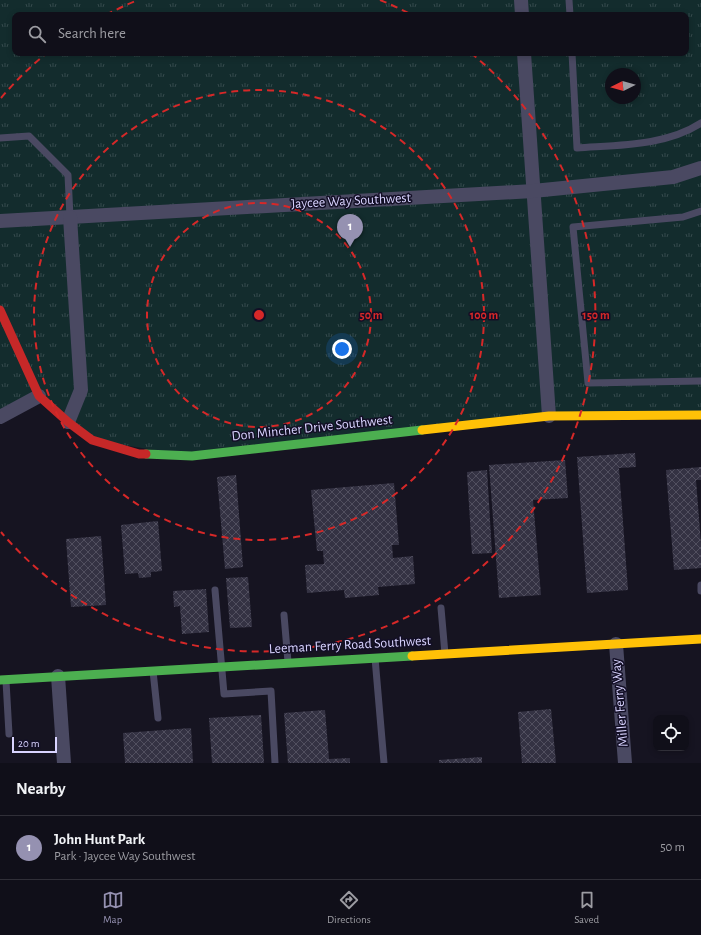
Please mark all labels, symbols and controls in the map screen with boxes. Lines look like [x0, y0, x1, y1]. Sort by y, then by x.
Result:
search box [12, 12, 689, 56]
icon: search [26, 23, 48, 45]
text: Search here [58, 26, 126, 41]
north arrow [605, 68, 641, 104]
street label: Jaycee Way Southwest [291, 191, 412, 211]
pin: 1 [337, 214, 363, 247]
centre of rings [252, 308, 266, 322]
text: 50 m [360, 309, 383, 321]
text: 100 m [470, 309, 498, 321]
text: 150 m [582, 309, 610, 321]
your location [332, 339, 352, 359]
street label: Don Mincher Drive Southwest [231, 413, 394, 443]
street label: Leeman Ferry Road Southwest [269, 634, 432, 656]
street label: Miller Ferry Way [609, 658, 631, 748]
map controls [653, 715, 689, 751]
button: locate [653, 715, 689, 751]
scale bar [12, 735, 57, 754]
text: 20 m [18, 738, 39, 749]
text: Nearby [16, 780, 66, 797]
text: John Hunt Park [54, 832, 145, 847]
text: 1 [27, 841, 31, 854]
text: 50 m [660, 841, 685, 854]
text: Park · Jaycee Way Southwest [54, 850, 195, 863]
tab: Map [102, 889, 124, 926]
tab: Directions [327, 889, 371, 926]
tab: Saved [574, 889, 599, 926]

